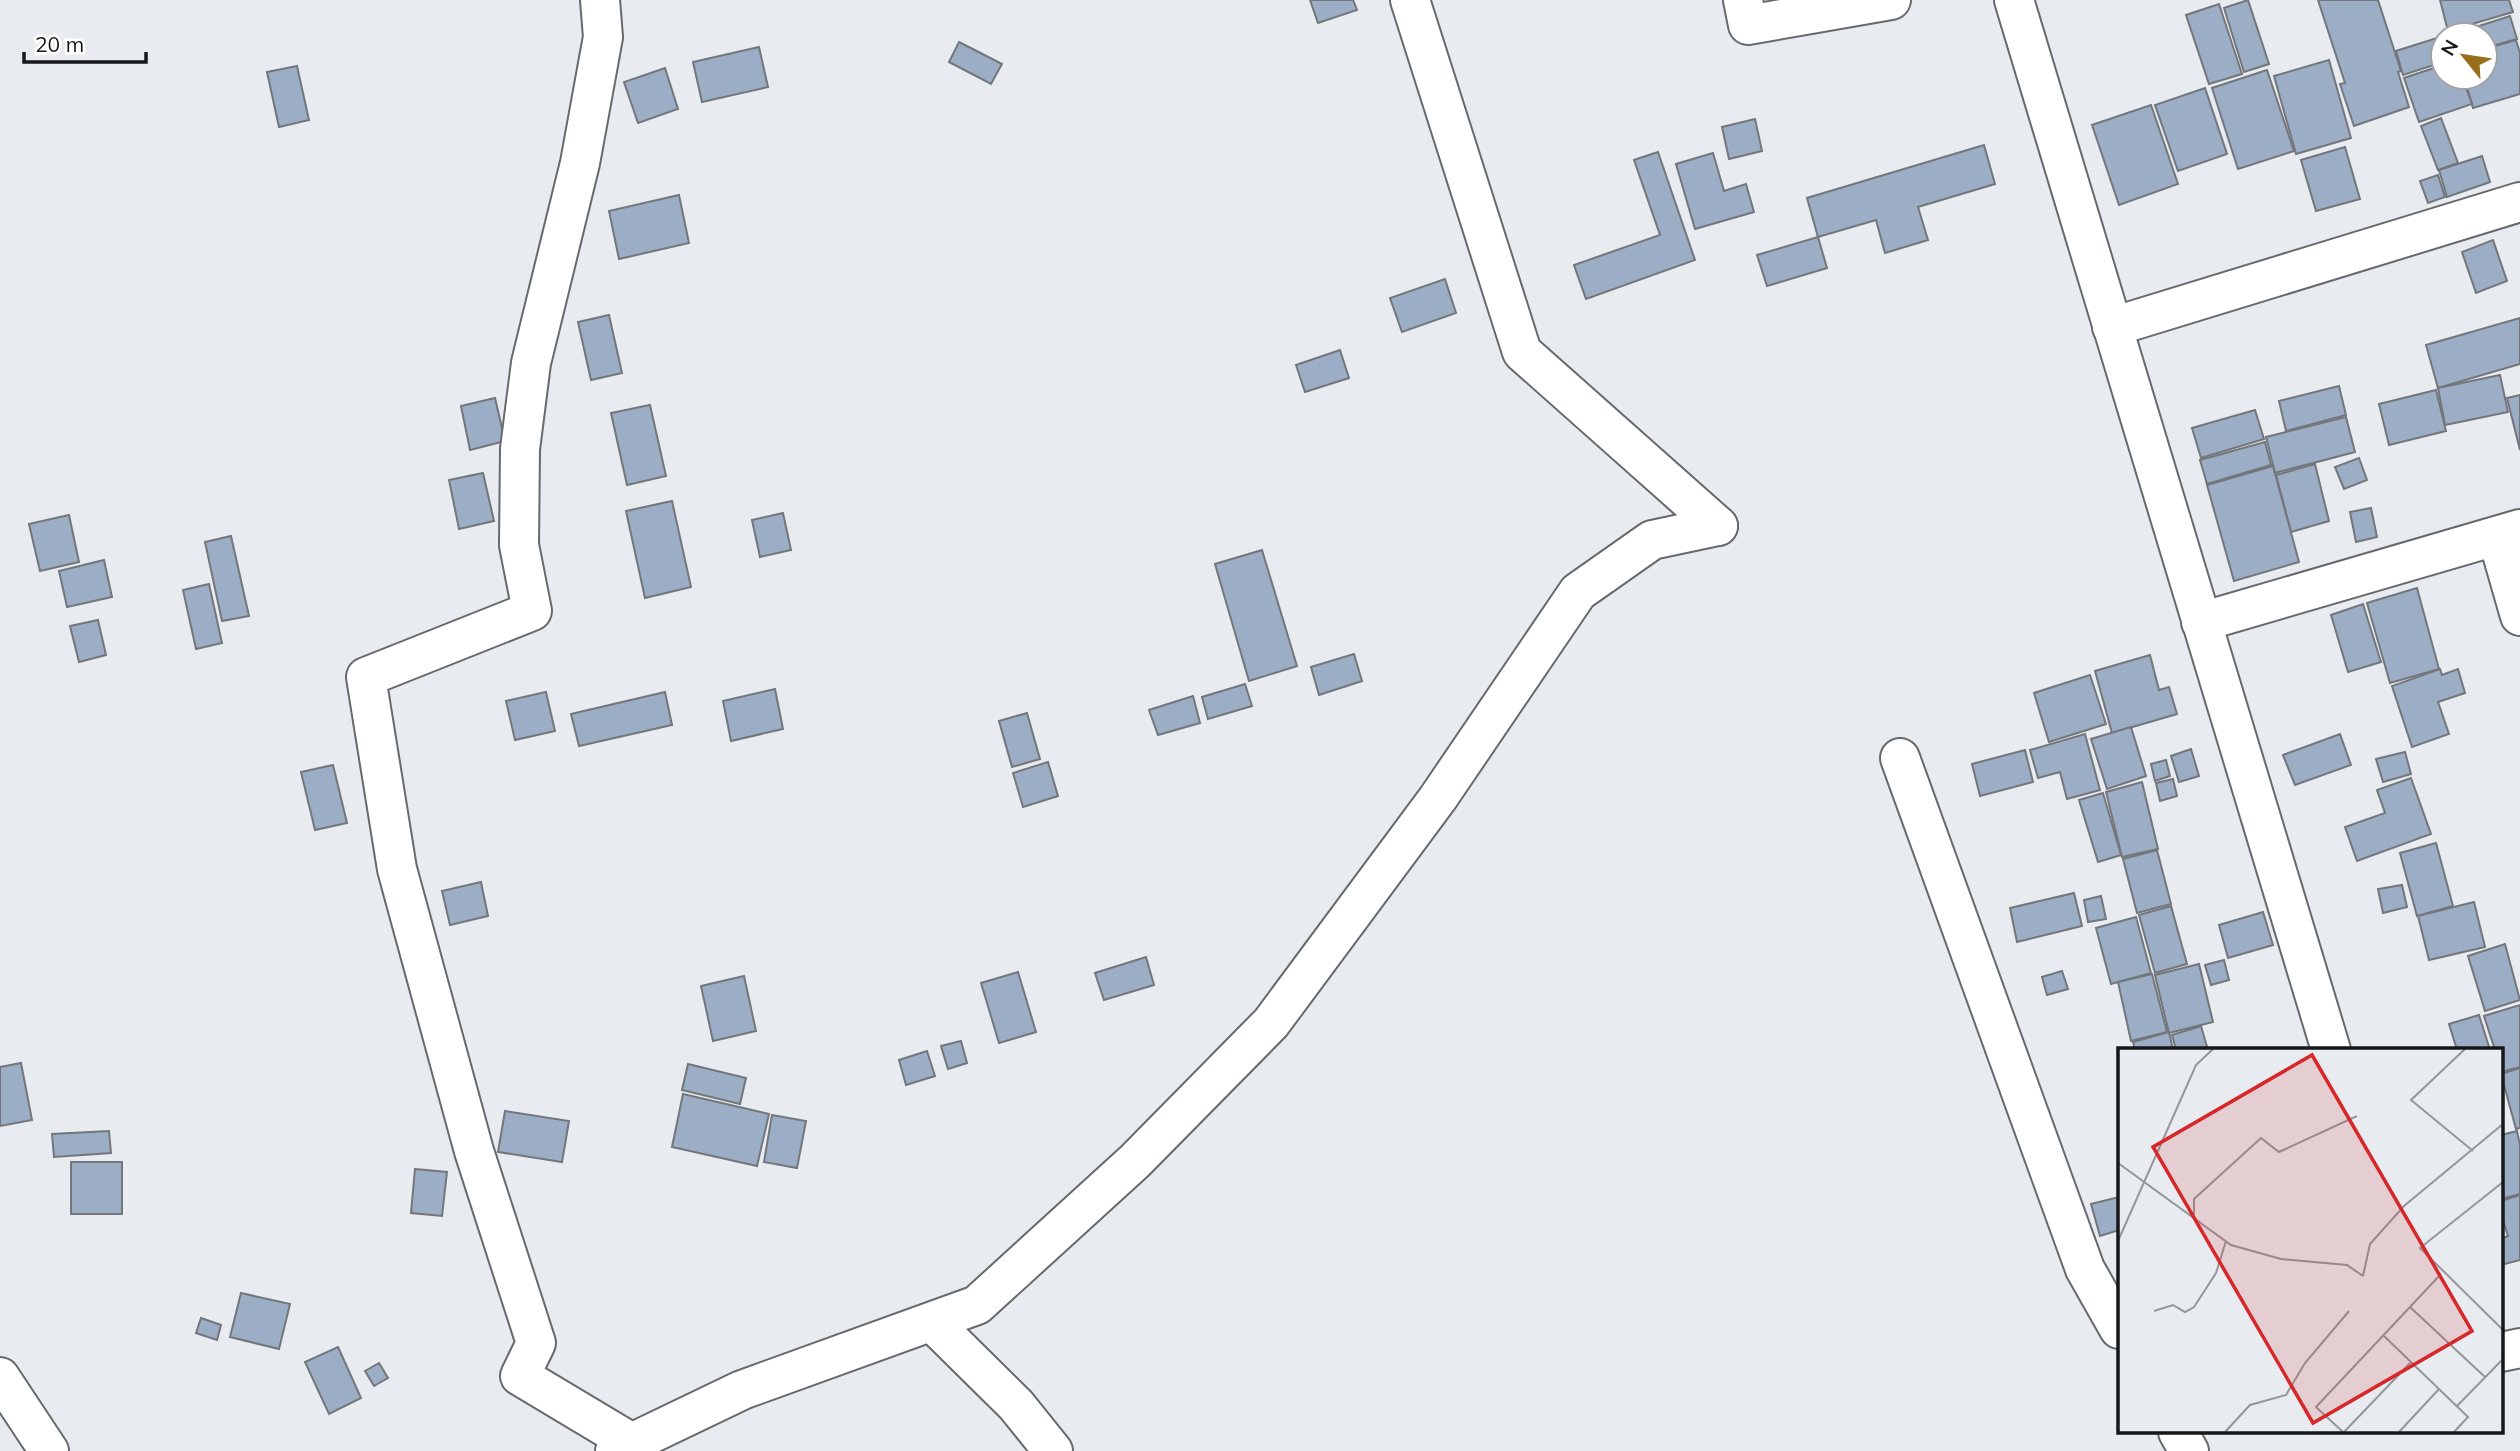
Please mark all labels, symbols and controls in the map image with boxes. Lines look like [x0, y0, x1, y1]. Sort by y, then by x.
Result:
scale bar [24, 21, 147, 65]
north arrow [2429, 21, 2499, 91]
text: 20 m [35, 31, 84, 57]
text: N [2435, 35, 2463, 60]
inset map [2118, 1048, 2502, 1434]

